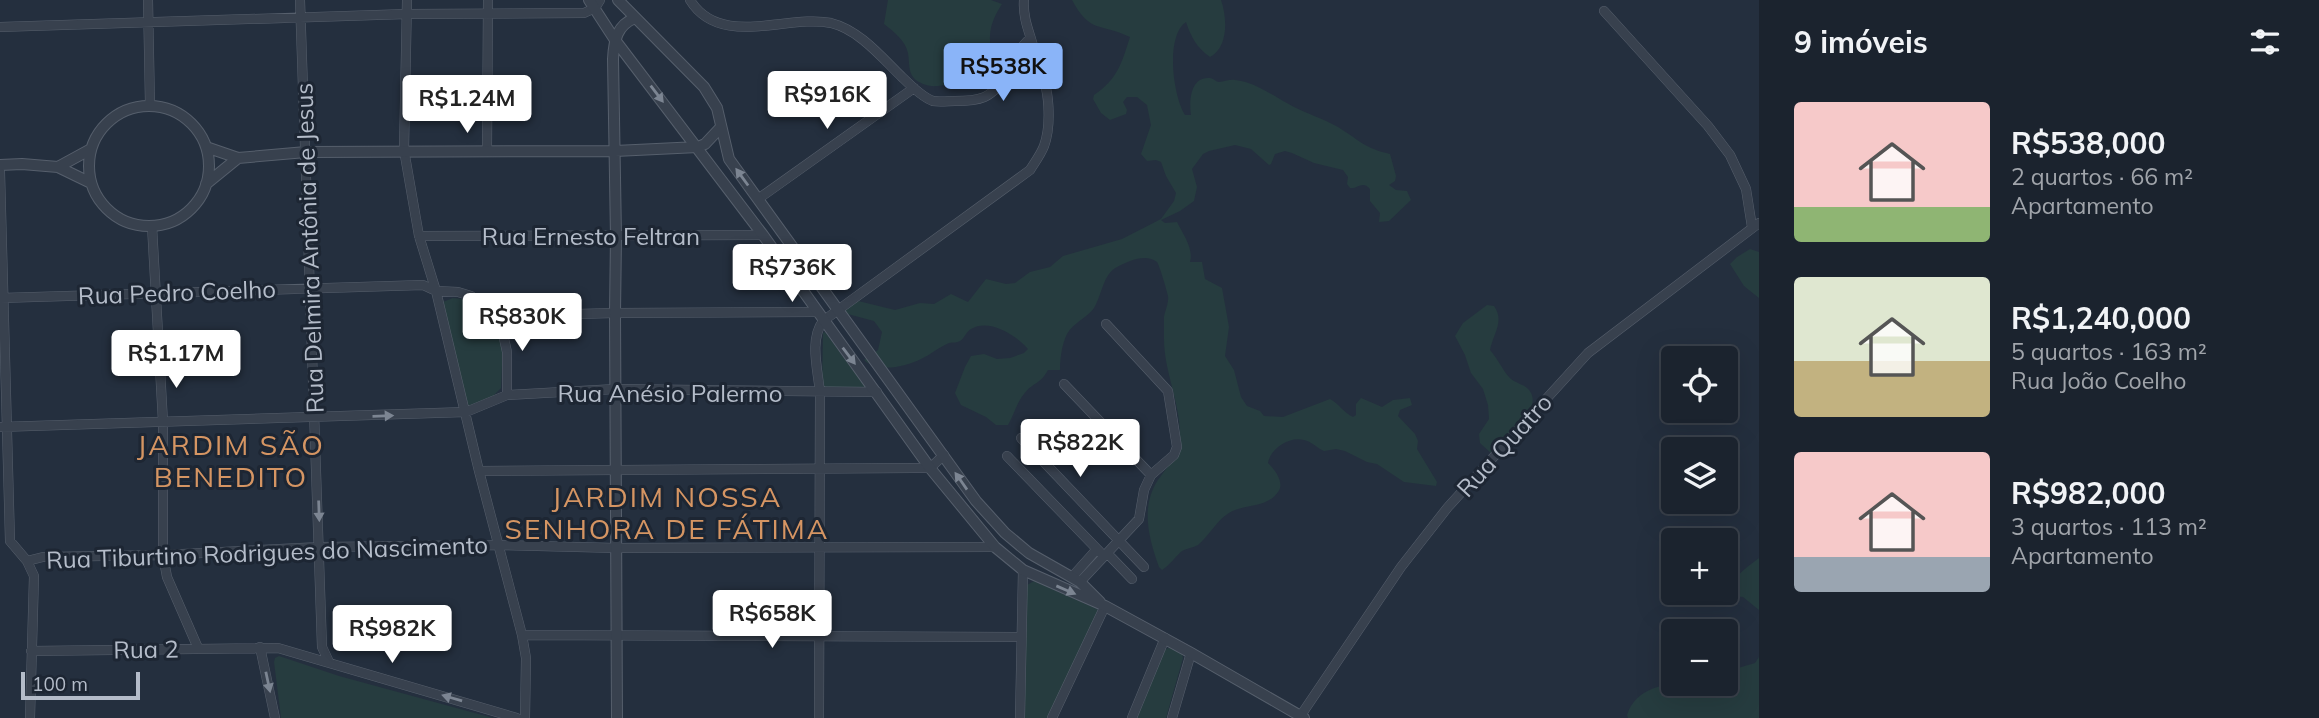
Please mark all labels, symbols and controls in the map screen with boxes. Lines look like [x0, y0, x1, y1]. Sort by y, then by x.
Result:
text: 9 imóveis [1794, 23, 1928, 61]
icon: filters [2246, 23, 2284, 61]
pin: R$538K [946, 43, 1060, 103]
text: R$538K [960, 51, 1046, 80]
pin: R$916K [770, 72, 884, 131]
pin: R$1.24M [402, 76, 532, 135]
text: R$916K [784, 79, 870, 108]
street label: Rua Delmira Antônia de Jesus [288, 82, 330, 414]
text: R$1.24M [418, 83, 516, 112]
one-way arrow [649, 84, 664, 102]
text: R$538,000 [2011, 124, 2166, 162]
icon: home [1850, 130, 1934, 214]
text: 2 quartos · 66 m² [2011, 162, 2193, 191]
one-way arrow [735, 168, 749, 186]
text: Apartamento [2011, 191, 2154, 220]
street label: Rua Ernesto Feltran [482, 221, 700, 251]
pin: R$736K [735, 244, 849, 304]
text: R$736K [749, 252, 835, 281]
street label: Rua Pedro Coelho [78, 274, 276, 310]
pin: R$830K [465, 294, 579, 353]
text: R$1,240,000 [2011, 299, 2191, 337]
text: R$830K [479, 301, 565, 330]
icon: home [1850, 305, 1934, 389]
pin: R$1.17M [111, 330, 241, 390]
text: 5 quartos · 163 m² [2011, 337, 2207, 366]
text: R$1.17M [127, 338, 225, 367]
map controls [1661, 346, 1738, 696]
button: locate [1661, 346, 1738, 423]
one-way arrow [842, 347, 856, 365]
text: Rua João Coelho [2011, 366, 2186, 395]
street label: Rua Anésio Palermo [557, 378, 783, 408]
street label: Rua Quatro [1450, 387, 1558, 503]
one-way arrow [372, 410, 394, 421]
pin: R$822K [1023, 420, 1137, 479]
district label: JARDIM SÃO BENEDITO [137, 427, 325, 494]
text: R$822K [1037, 427, 1123, 456]
button: layers [1661, 437, 1738, 514]
one-way arrow [955, 471, 968, 490]
text: R$982,000 [2011, 474, 2166, 512]
district label: JARDIM NOSSA SENHORA DE FÁTIMA [505, 479, 829, 546]
icon: home [1850, 480, 1934, 564]
one-way arrow [313, 500, 324, 522]
text: 3 quartos · 113 m² [2011, 512, 2207, 541]
button: + [1661, 528, 1738, 605]
street label: Rua Tiburtino Rodrigues do Nascimento [46, 529, 488, 575]
text: Apartamento [2011, 541, 2154, 570]
one-way arrow [1055, 585, 1076, 596]
pin: R$658K [715, 590, 829, 650]
text: R$658K [729, 598, 815, 627]
pin: R$982K [335, 606, 449, 665]
text: R$982K [349, 613, 435, 642]
button: − [1661, 619, 1738, 696]
street label: Rua 2 [113, 633, 179, 665]
scale bar [21, 669, 140, 701]
one-way arrow [262, 671, 273, 693]
text: 100 m [32, 672, 88, 696]
one-way arrow [441, 692, 462, 702]

